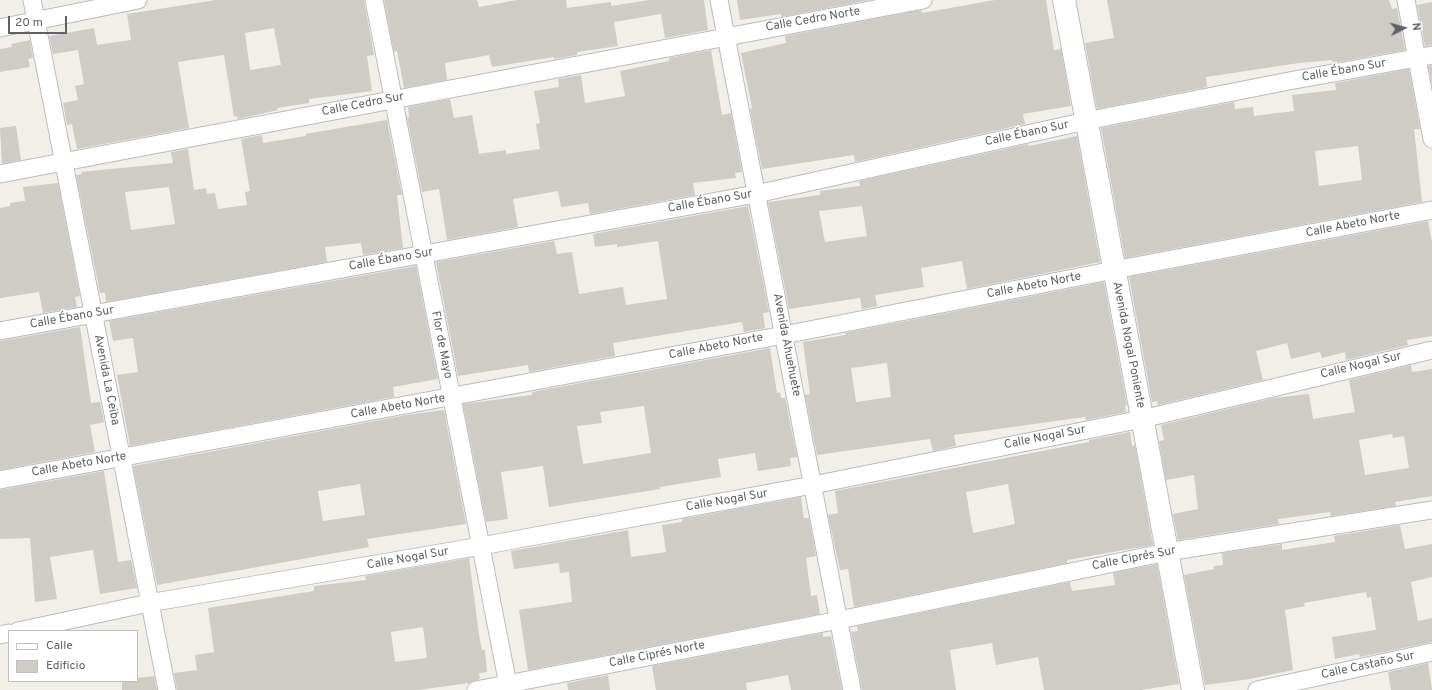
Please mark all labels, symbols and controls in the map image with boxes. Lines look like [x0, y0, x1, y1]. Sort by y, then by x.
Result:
street label: Calle Cedro Norte [765, 5, 861, 35]
scale bar [10, 8, 69, 34]
north arrow [1384, 8, 1424, 48]
text: 20 m [15, 15, 43, 31]
text: N [1409, 22, 1423, 31]
street label: Calle Ébano Sur [1301, 56, 1387, 86]
street label: Calle Cedro Sur [321, 90, 405, 120]
street label: Calle Ébano Sur [984, 118, 1070, 150]
street label: Calle Ébano Sur [667, 187, 753, 217]
street label: Calle Abeto Norte [1305, 209, 1401, 241]
street label: Calle Ébano Sur [348, 245, 434, 275]
street label: Calle Abeto Norte [986, 270, 1082, 302]
street label: Avenida Nogal Poniente [1109, 281, 1147, 409]
street label: Avenida Ahuehuete [769, 292, 803, 398]
street label: Calle Ébano Sur [29, 303, 115, 333]
street label: Flor de Mayo [427, 310, 455, 380]
street label: Calle Abeto Norte [668, 331, 764, 363]
street label: Avenida La Ceiba [90, 333, 122, 427]
street label: Calle Nogal Sur [1319, 350, 1403, 382]
street label: Calle Abeto Norte [350, 392, 446, 422]
street label: Calle Nogal Sur [1003, 423, 1087, 453]
street label: Calle Abeto Norte [31, 450, 127, 480]
street label: Calle Nogal Sur [685, 487, 769, 515]
street label: Calle Ciprés Sur [1091, 544, 1177, 574]
street label: Calle Nogal Sur [366, 545, 450, 573]
legend [8, 630, 138, 682]
text: Calle [46, 638, 73, 654]
street label: Calle Ciprés Norte [608, 639, 706, 671]
street label: Calle Castaño Sur [1320, 649, 1416, 683]
text: Edificio [46, 658, 85, 674]

